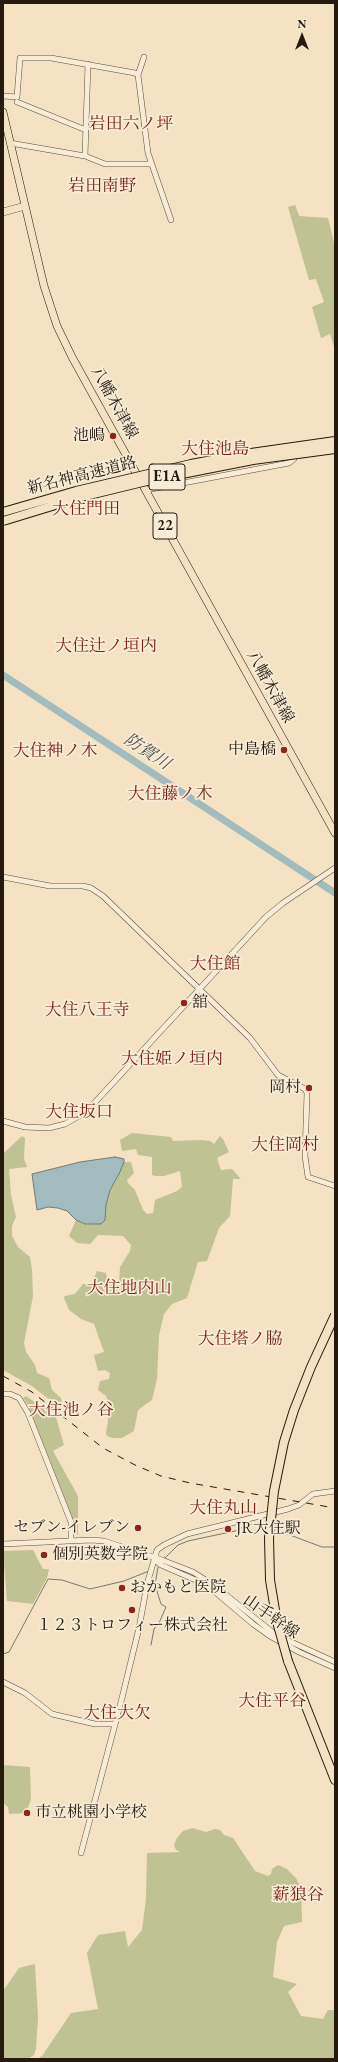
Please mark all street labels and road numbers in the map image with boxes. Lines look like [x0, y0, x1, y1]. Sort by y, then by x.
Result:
street label: 八幡木津線 [86, 363, 142, 443]
street label: 新名神高速道路 [25, 453, 139, 499]
road number: E1A [149, 464, 185, 490]
road number: 22 [153, 513, 177, 539]
street label: 八幡木津線 [242, 647, 298, 727]
street label: 山手幹線 [239, 1591, 303, 1643]

